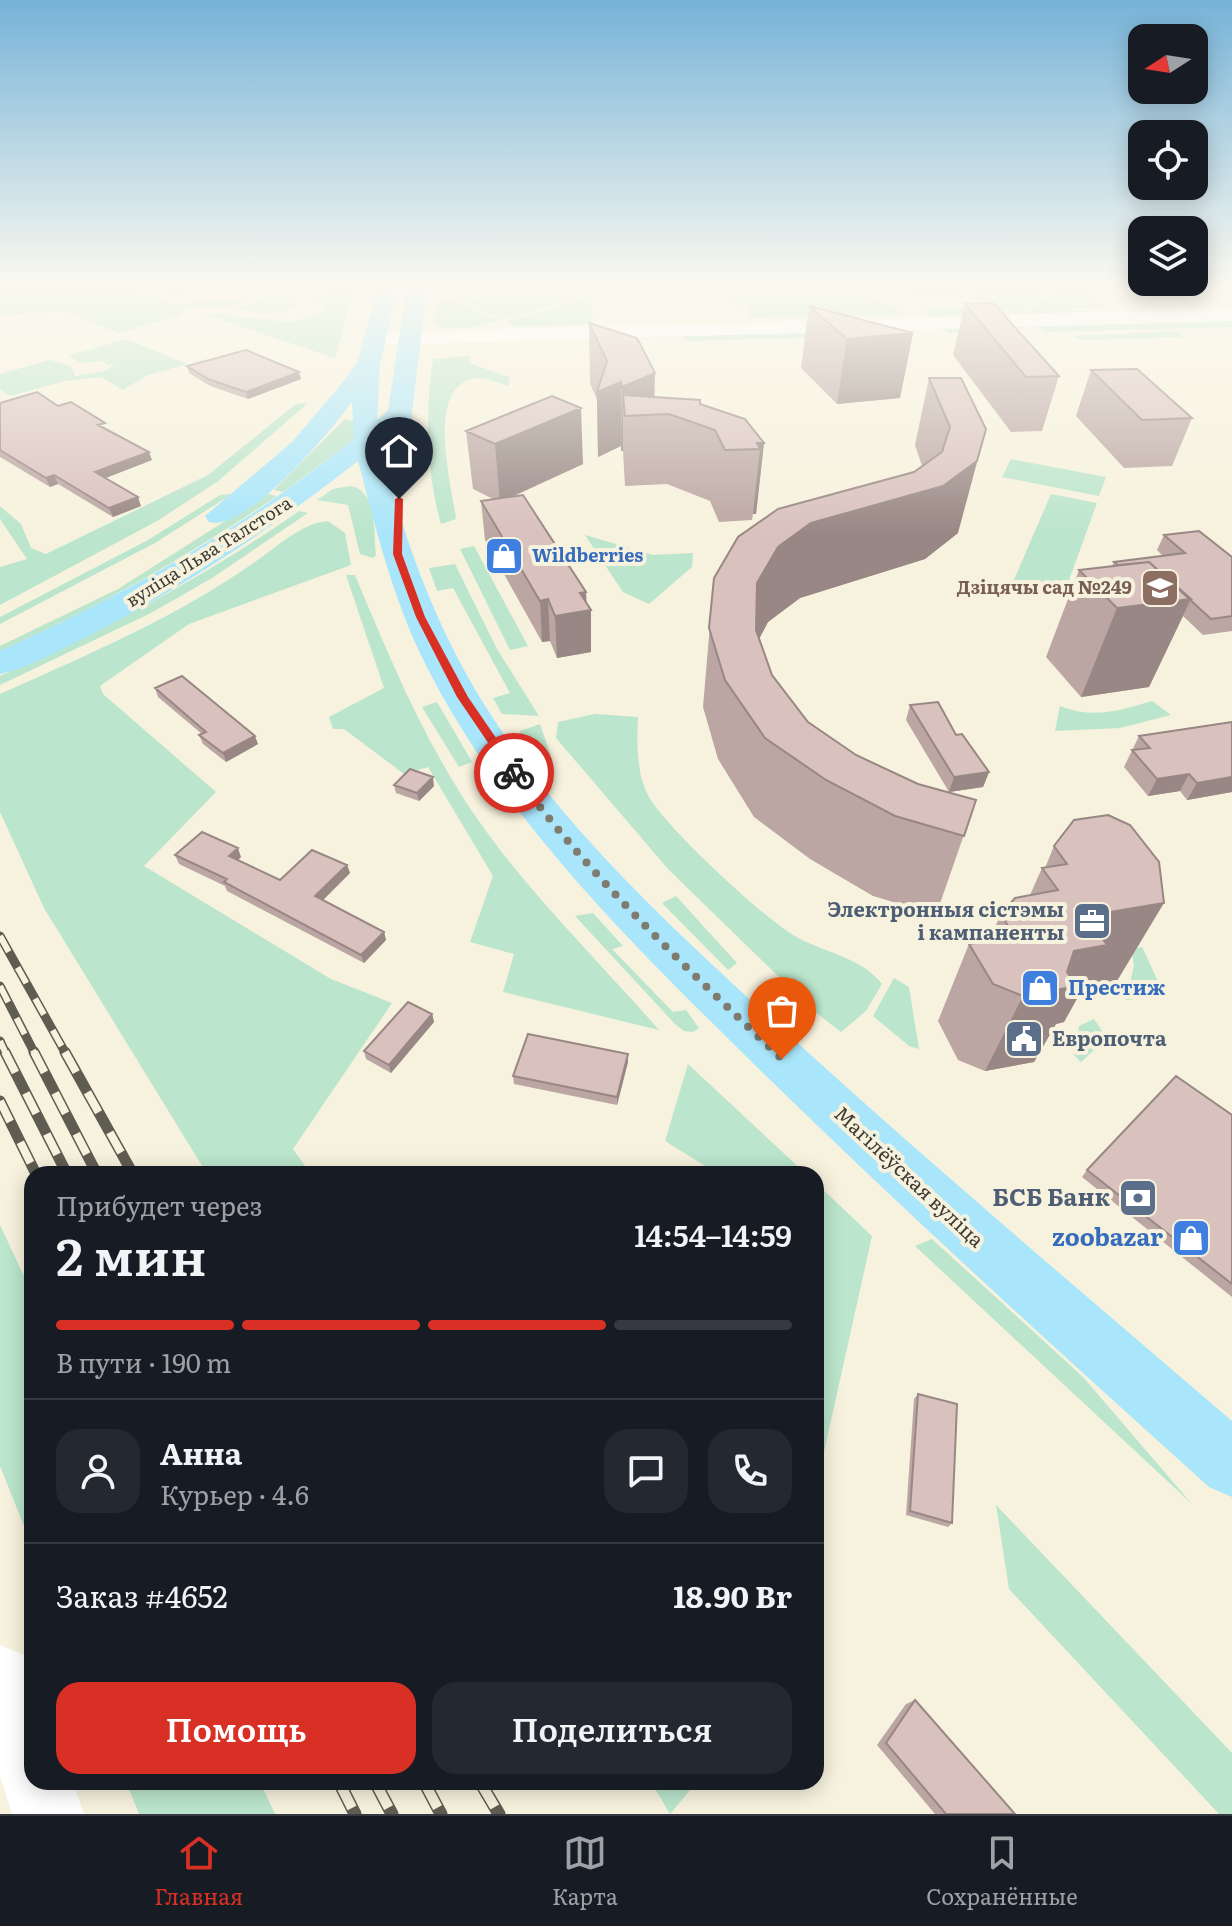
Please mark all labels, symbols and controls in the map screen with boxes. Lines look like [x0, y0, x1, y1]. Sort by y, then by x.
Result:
north arrow [1128, 24, 1208, 104]
map controls [1128, 24, 1208, 296]
button: locate [1128, 120, 1208, 200]
button: layers [1128, 216, 1208, 296]
pin [365, 417, 433, 499]
icon: home [377, 429, 421, 473]
street label: вуліца Льва Талстога [120, 489, 297, 613]
shop icon: Wildberries [483, 535, 525, 577]
place label: Wildberries [532, 541, 643, 568]
school or university icon: Дзіцячы сад №249 [1139, 567, 1181, 609]
place label: Дзіцячы сад №249 [957, 573, 1132, 600]
courier [474, 733, 554, 813]
icon: bike [492, 751, 536, 795]
place label: Электронныя сістэмы і кампаненты [827, 893, 1064, 946]
office icon: Электронныя сістэмы і кампаненты [1071, 900, 1113, 942]
shop icon: Престиж [1019, 967, 1061, 1009]
place label: Престиж [1068, 971, 1166, 1001]
pin [748, 977, 816, 1059]
icon: bag [760, 989, 804, 1033]
public building icon: Европочта [1003, 1018, 1045, 1060]
place label: Европочта [1052, 1022, 1167, 1052]
street label: Магілёўская вуліца [829, 1098, 992, 1253]
bank icon: БСБ Банк [1117, 1177, 1159, 1219]
place label: БСБ Банк [992, 1178, 1110, 1213]
text: Прибудет через [56, 1185, 262, 1224]
text: 14:54–14:59 [634, 1212, 792, 1256]
text: 2 мин [56, 1215, 206, 1292]
shop icon: zoobazar [1170, 1217, 1212, 1259]
place label: zoobazar [1052, 1218, 1163, 1253]
text: В пути · 190 m [56, 1342, 231, 1381]
button: person [56, 1429, 140, 1513]
button: chat [604, 1429, 688, 1513]
button: phone [708, 1429, 792, 1513]
text: Анна [160, 1430, 242, 1474]
text: Курьер · 4.6 [160, 1474, 309, 1513]
text: Заказ #4652 [56, 1573, 228, 1617]
text: 18.90 Br [673, 1573, 792, 1617]
button: Помощь [56, 1682, 416, 1774]
button: Поделиться [432, 1682, 792, 1774]
tab: Главная [154, 1831, 243, 1912]
tab: Карта [552, 1831, 618, 1912]
tab: Сохранённые [926, 1831, 1078, 1912]

